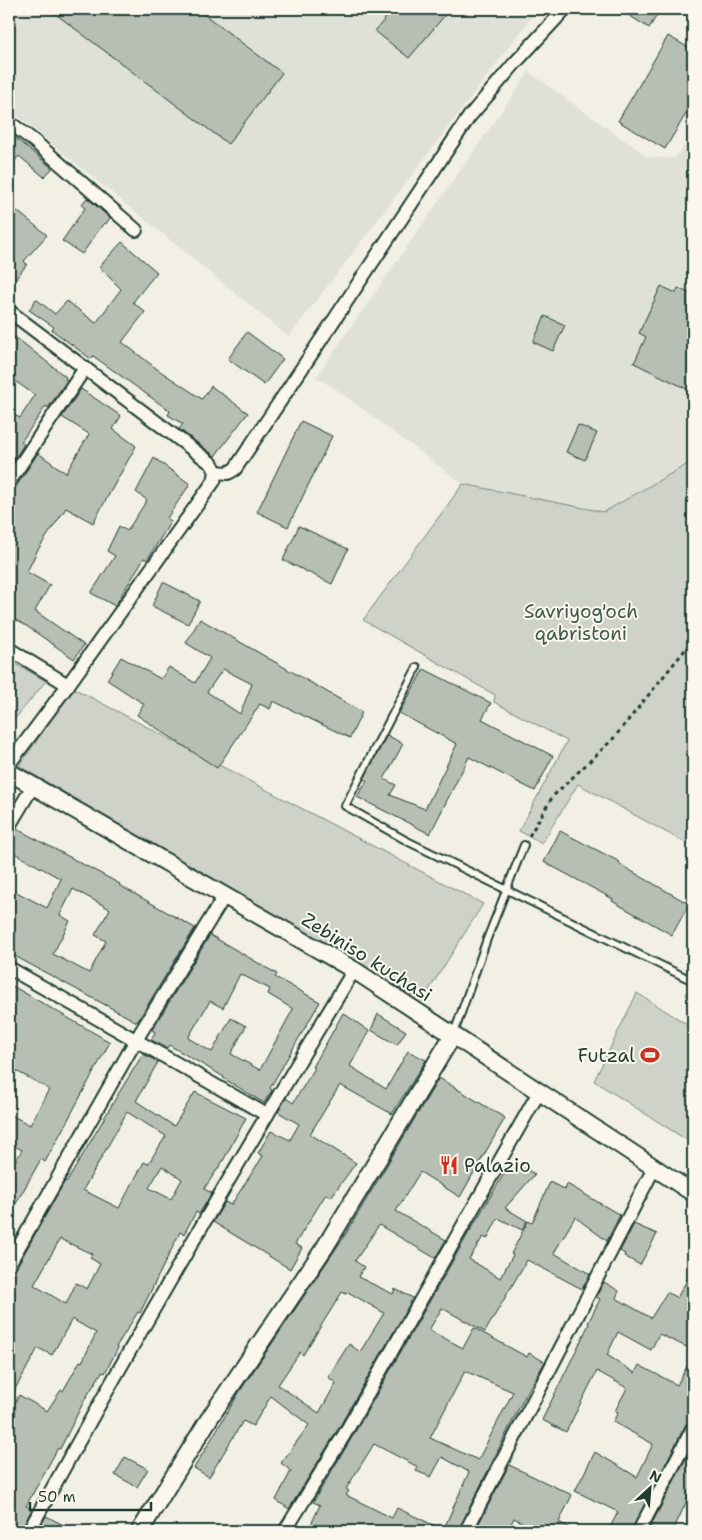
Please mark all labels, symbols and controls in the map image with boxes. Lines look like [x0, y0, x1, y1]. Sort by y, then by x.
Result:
park label: Savriyog'och qabristoni [524, 599, 638, 646]
street label: Zebiniso kuchasi [297, 907, 437, 1007]
place label: Futzal [578, 1043, 635, 1068]
sports icon: Futzal [639, 1044, 661, 1066]
place label: Palazio [464, 1153, 531, 1178]
restaurant icon: Palazio [438, 1154, 460, 1176]
north arrow [624, 1462, 674, 1512]
text: N [647, 1466, 665, 1487]
scale bar [30, 1480, 151, 1512]
text: 50 m [38, 1487, 76, 1507]

